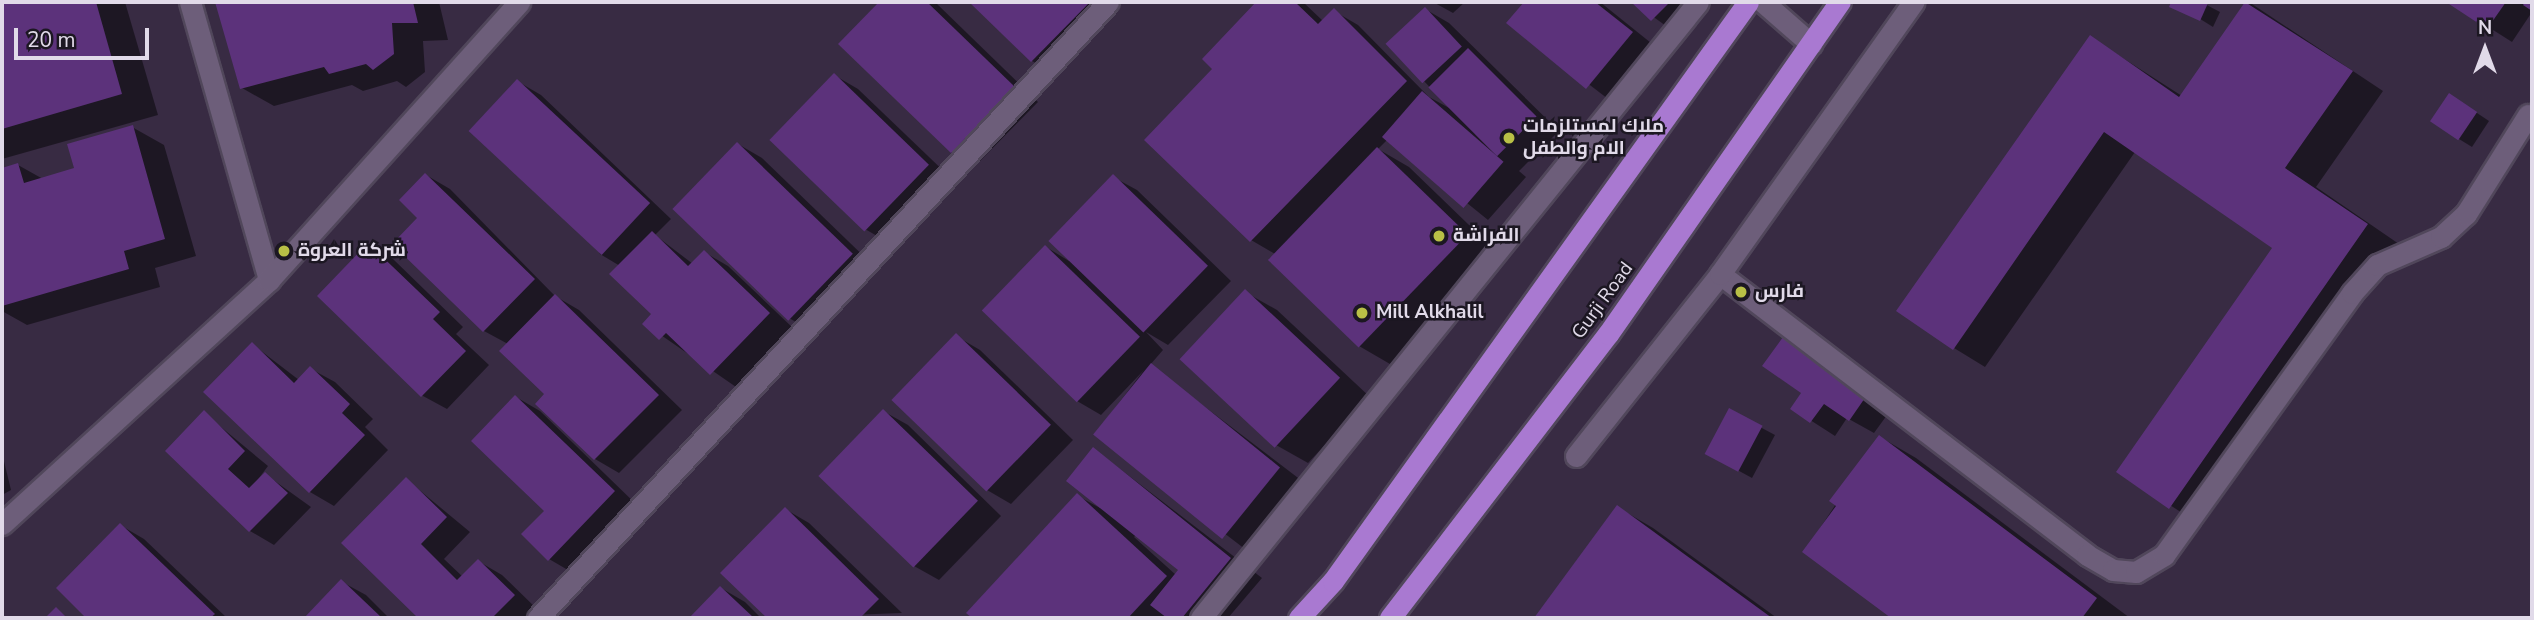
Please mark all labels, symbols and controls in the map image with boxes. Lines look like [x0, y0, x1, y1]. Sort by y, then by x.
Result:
scale bar [18, 14, 152, 58]
north arrow [2450, 14, 2520, 84]
text: N [2478, 15, 2492, 41]
text: 20 m [27, 26, 76, 54]
place label: ملاك لمستلزمات الام والطفل [1523, 116, 1664, 160]
marker: ملاك لمستلزمات الام والطفل [1501, 130, 1517, 146]
place label: الفراشة [1453, 225, 1519, 247]
marker: الفراشة [1431, 228, 1447, 244]
place label: شركة العروة [298, 240, 406, 262]
marker: شركة العروة [276, 243, 292, 259]
street label: Gurji Road [1568, 258, 1638, 344]
place label: فارس [1755, 281, 1804, 303]
marker: فارس [1733, 284, 1749, 300]
place label: Mill Alkhalil [1376, 302, 1483, 324]
marker: Mill Alkhalil [1354, 305, 1370, 321]

